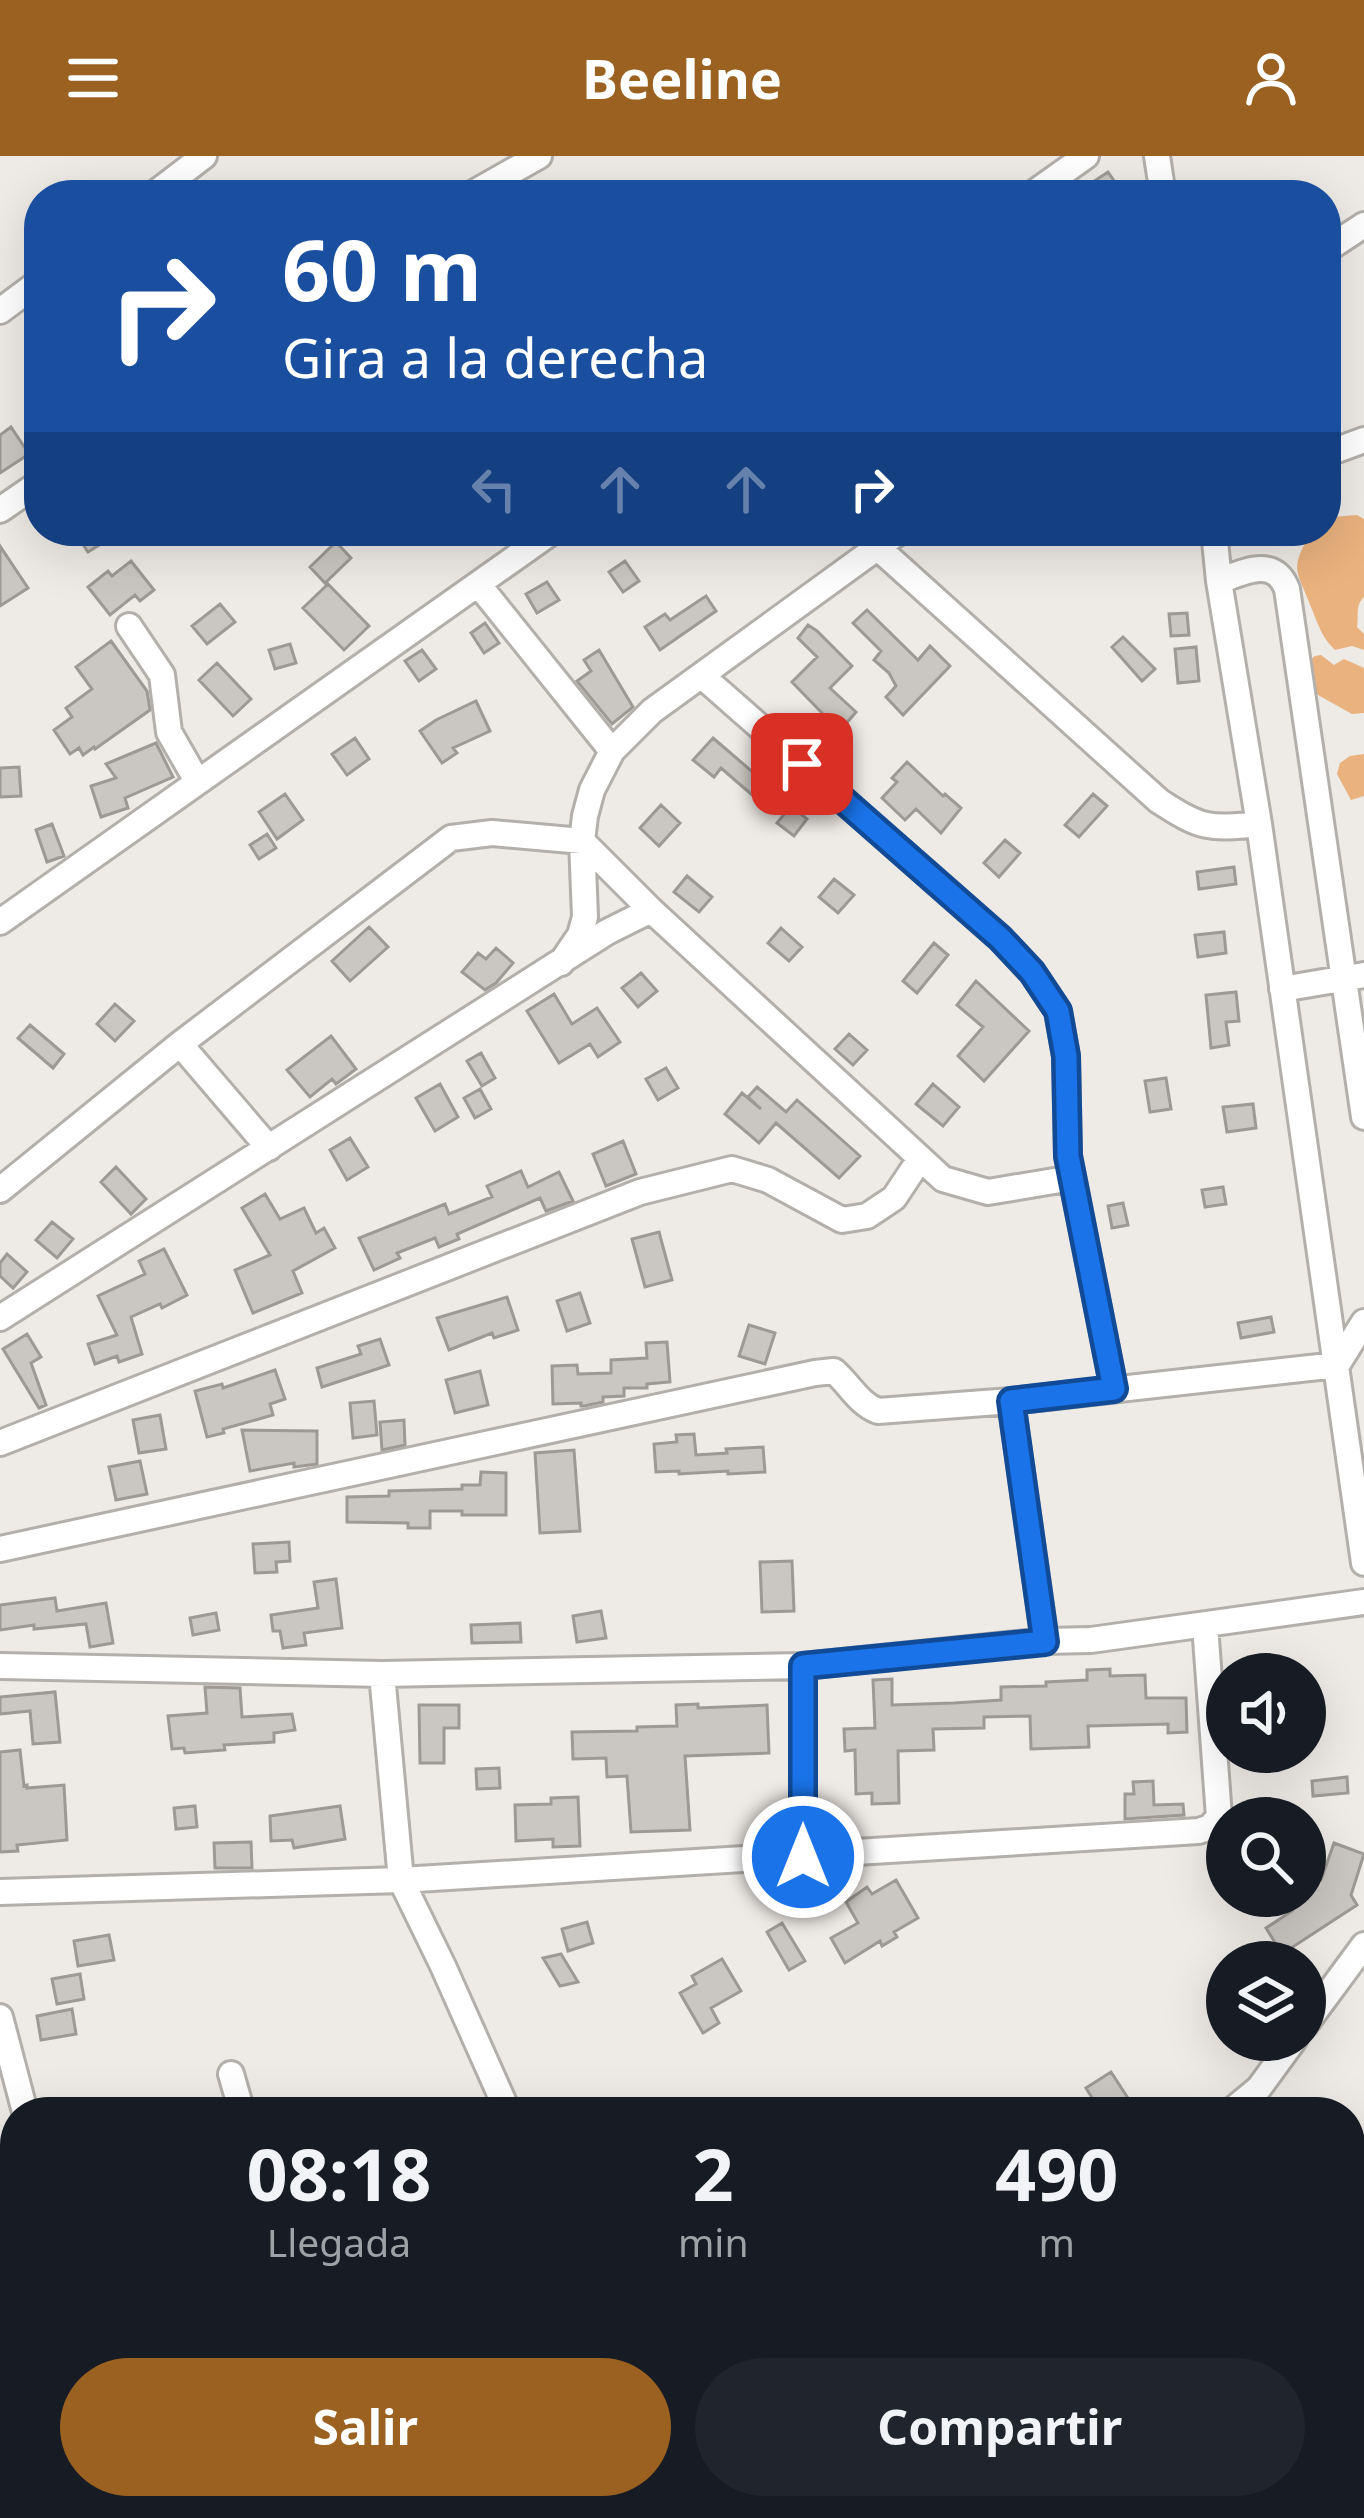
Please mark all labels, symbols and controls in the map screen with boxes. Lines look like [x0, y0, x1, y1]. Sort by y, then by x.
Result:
text: Beeline [582, 41, 782, 115]
icon: menu [60, 45, 126, 111]
icon: person [1238, 45, 1304, 111]
text: 60 m [282, 211, 482, 326]
icon: right [84, 228, 240, 384]
text: Gira a la derecha [282, 320, 708, 394]
icon: left [461, 456, 527, 522]
icon: ahead [587, 456, 653, 522]
icon: ahead [713, 456, 779, 522]
icon: right [839, 456, 905, 522]
pin [751, 713, 853, 815]
icon: arrive [769, 731, 835, 797]
map controls [1206, 1653, 1326, 2061]
button: sound [1206, 1653, 1326, 1773]
position arrow [740, 1794, 866, 1920]
button: search [1206, 1797, 1326, 1917]
button: layers [1206, 1941, 1326, 2061]
text: 08:18 [246, 2124, 431, 2222]
text: 2 [693, 2124, 734, 2222]
text: 490 [995, 2124, 1119, 2222]
text: Llegada [267, 2215, 411, 2268]
text: min [678, 2215, 749, 2268]
text: m [1039, 2215, 1075, 2268]
button: Salir [60, 2358, 671, 2496]
button: Compartir [695, 2358, 1305, 2496]

